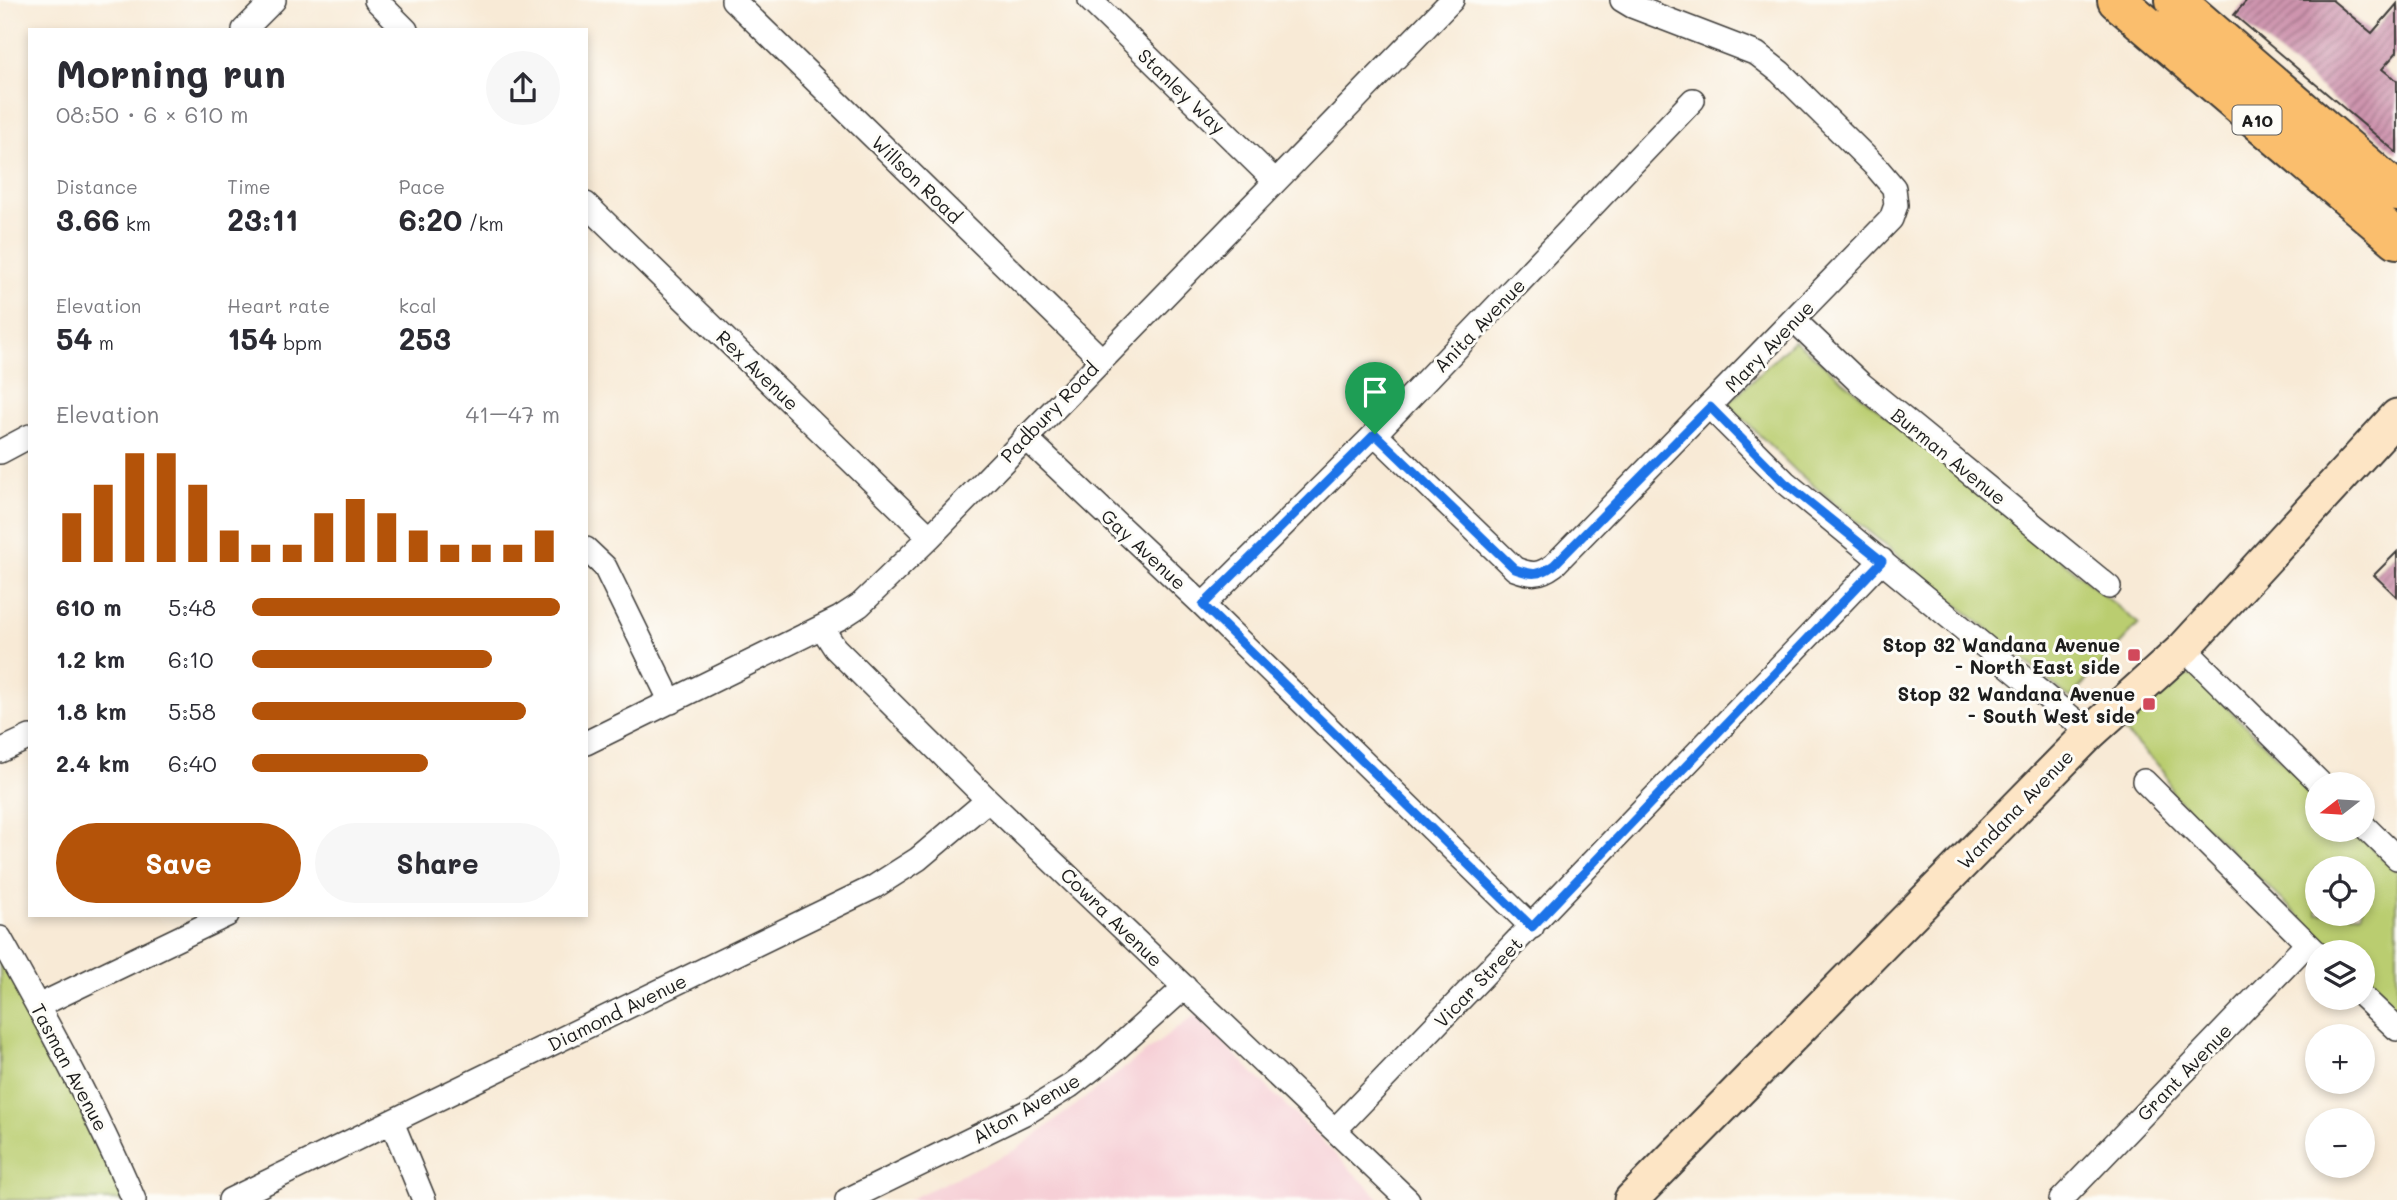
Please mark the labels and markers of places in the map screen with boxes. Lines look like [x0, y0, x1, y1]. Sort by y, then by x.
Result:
pin [1345, 362, 1405, 434]
place label: Stop 32 Wandana Avenue - North East side [1883, 632, 2120, 679]
marker: Stop 32 Wandana Avenue - North East side [2126, 647, 2142, 663]
place label: Stop 32 Wandana Avenue - South West side [1898, 681, 2135, 728]
marker: Stop 32 Wandana Avenue - South West side [2141, 696, 2157, 712]

